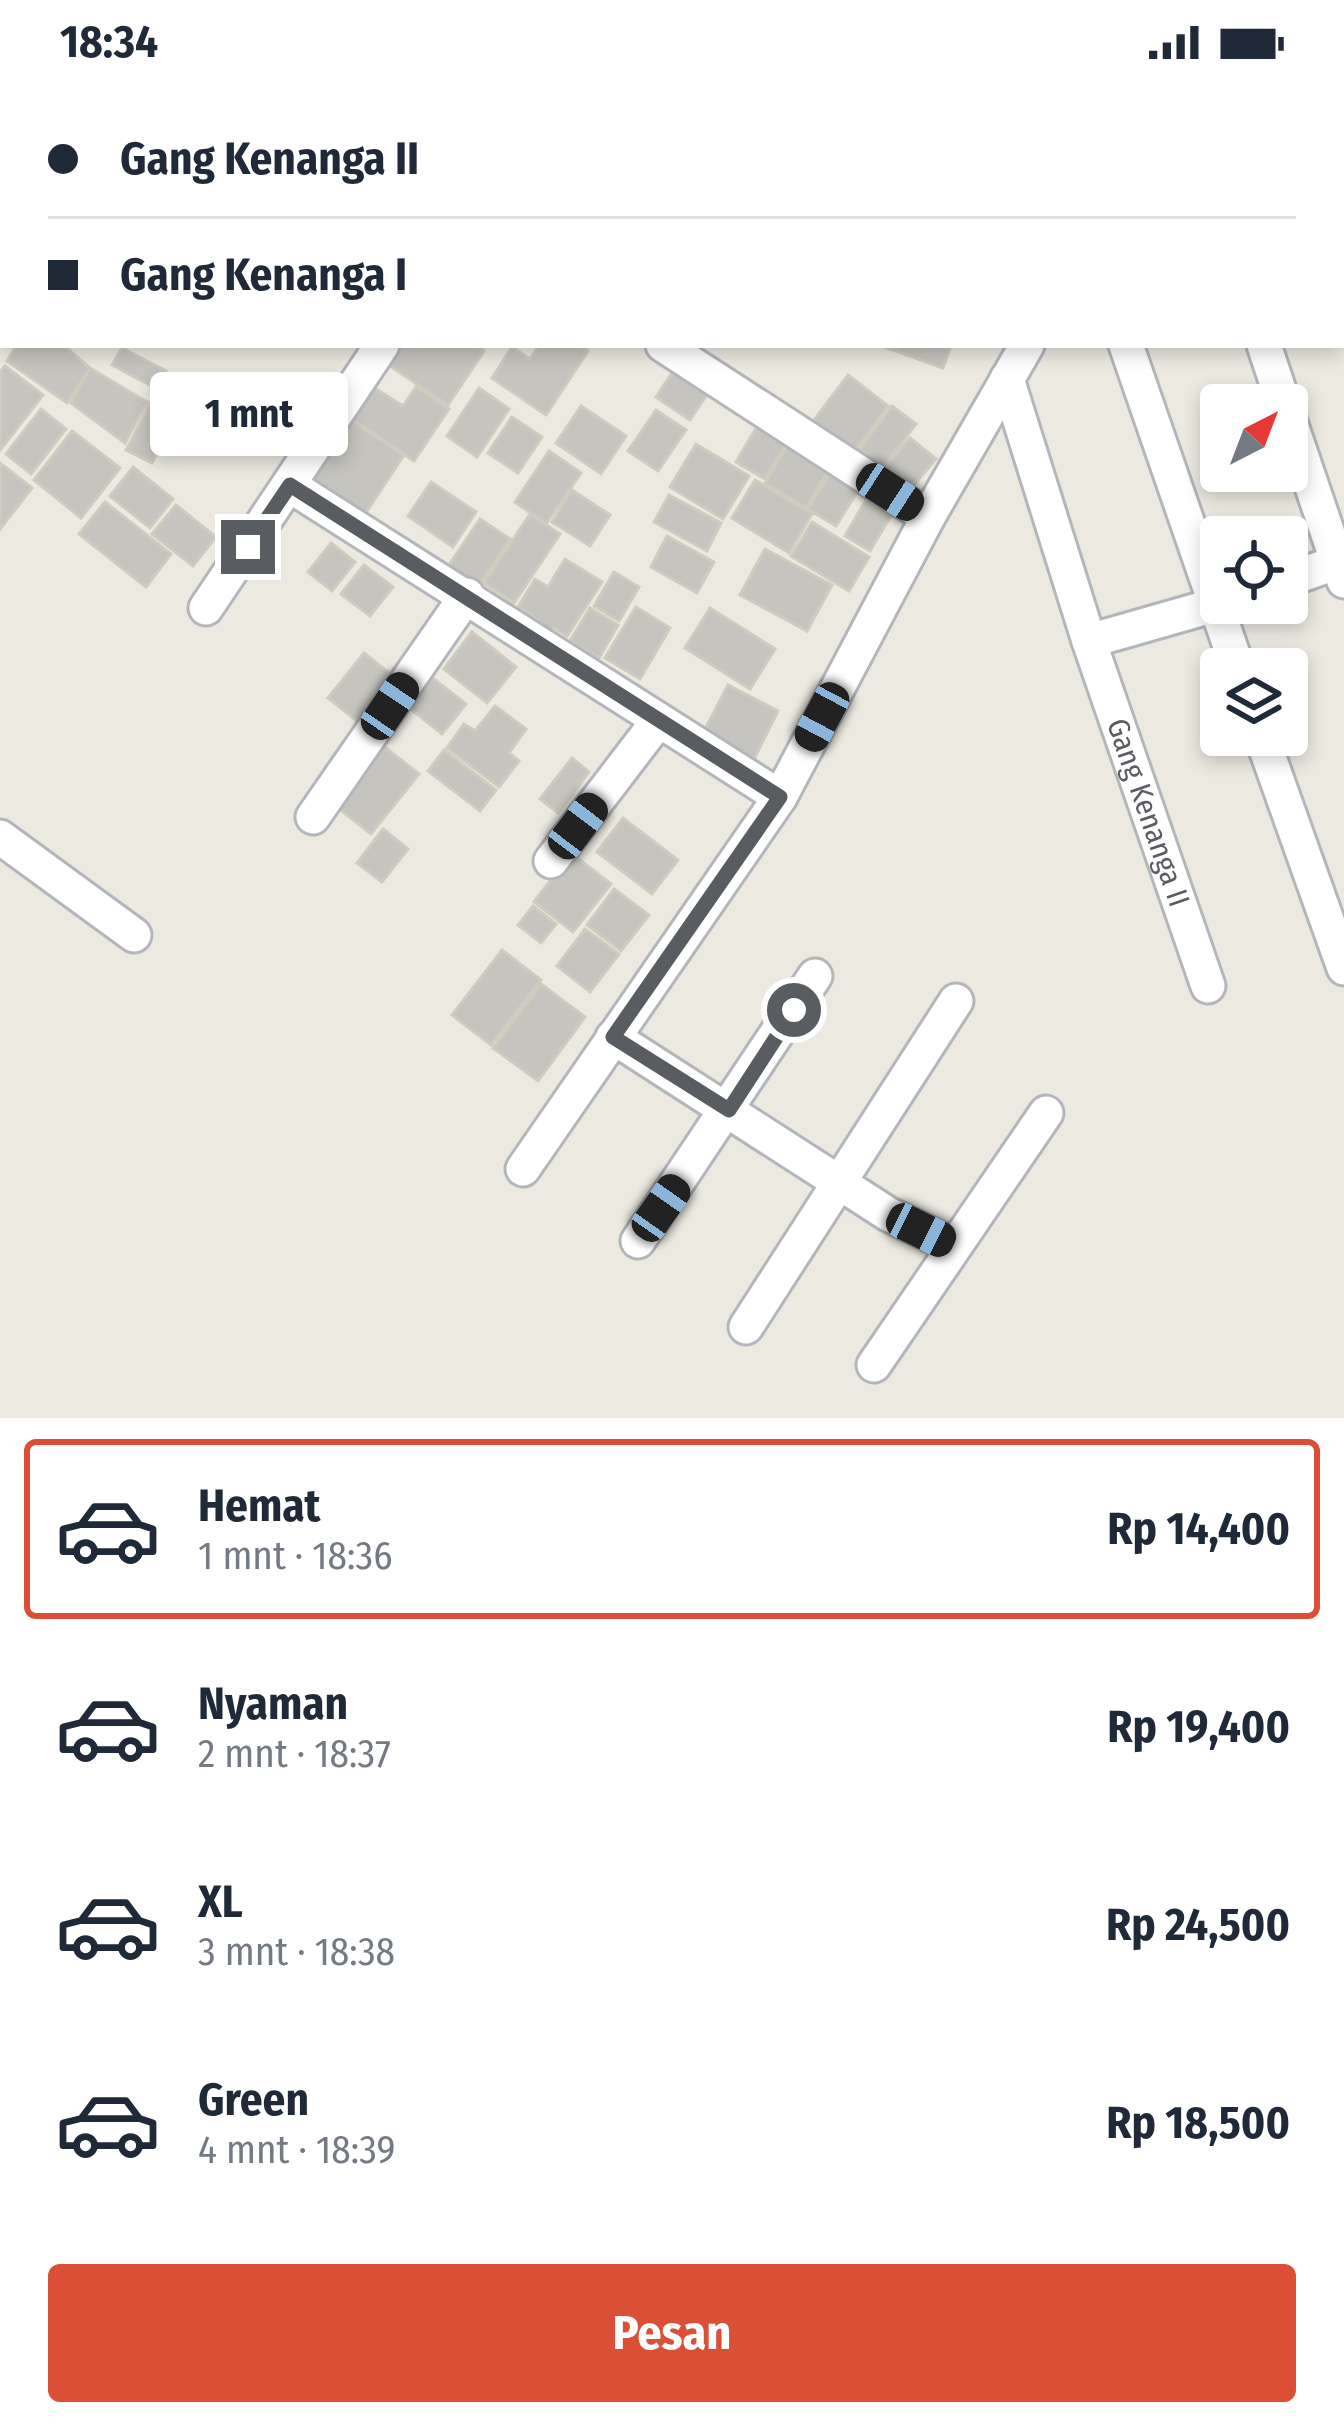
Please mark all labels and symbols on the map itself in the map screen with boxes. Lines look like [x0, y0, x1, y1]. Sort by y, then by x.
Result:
callout: 1 mnt [149, 373, 347, 457]
north arrow [1200, 384, 1308, 492]
car [850, 457, 930, 527]
route end [221, 520, 275, 574]
car [355, 666, 425, 746]
car [789, 677, 855, 757]
street label: Gang Kenanga II [1099, 714, 1197, 911]
car [542, 786, 614, 866]
route start [767, 983, 821, 1037]
car [626, 1168, 696, 1248]
car [881, 1198, 961, 1262]

